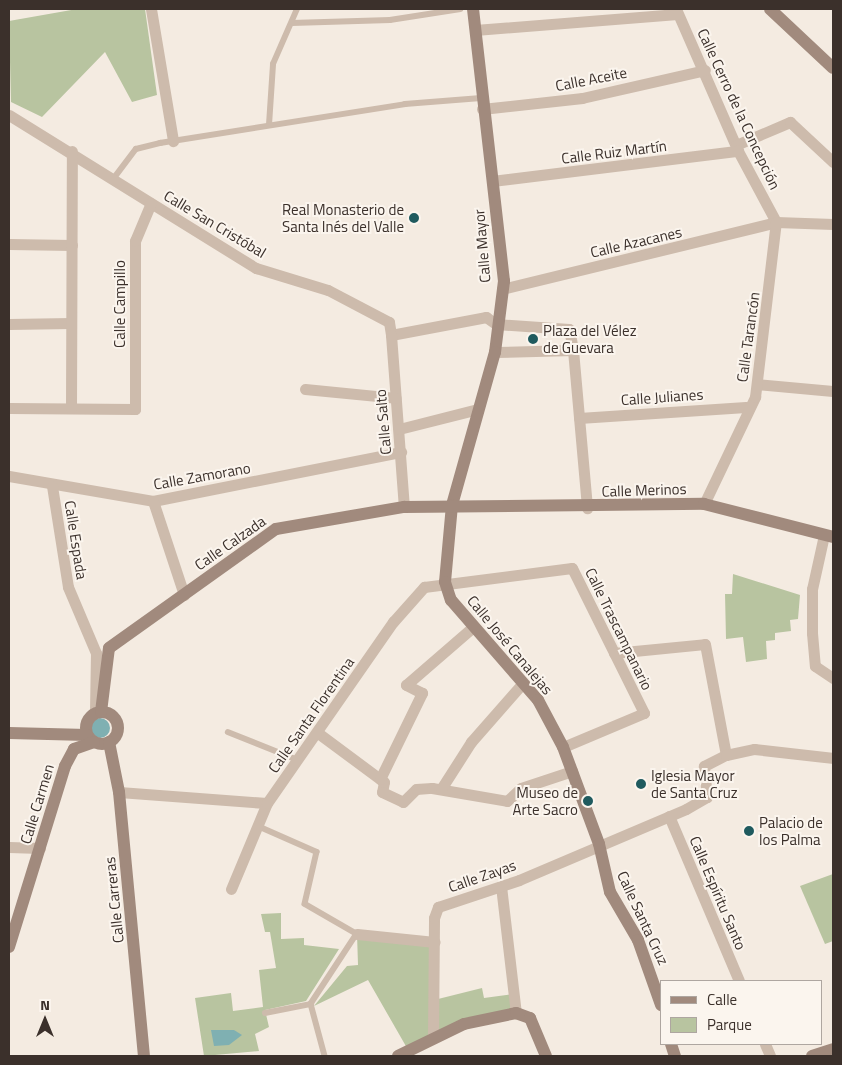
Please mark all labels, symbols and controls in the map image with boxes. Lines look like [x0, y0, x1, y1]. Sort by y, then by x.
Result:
street label: Calle Cerro de la Concepción [694, 26, 784, 192]
street label: Calle Aceite [554, 63, 628, 95]
street label: Calle Ruiz Martín [560, 137, 668, 167]
street label: Calle San Cristóbal [161, 186, 269, 262]
place label: Real Monasterio de Santa Inés del Valle [282, 200, 404, 235]
street label: Calle Mayor [470, 208, 494, 284]
marker: Real Monasterio de Santa Inés del Valle [408, 212, 420, 224]
street label: Calle Azacanes [588, 223, 684, 261]
street label: Calle Campillo [111, 260, 129, 348]
street label: Calle Tarancón [733, 291, 763, 383]
place label: Plaza del Vélez de Guevara [543, 321, 636, 356]
marker: Plaza del Vélez de Guevara [527, 333, 539, 345]
street label: Calle Julianes [620, 385, 704, 409]
street label: Calle Salto [371, 388, 395, 456]
street label: Calle Zamorano [152, 459, 252, 493]
street label: Calle Merinos [601, 480, 687, 500]
street label: Calle Espada [61, 499, 91, 581]
street label: Calle Calzada [191, 512, 269, 574]
street label: Calle Trascampanario [582, 565, 656, 693]
street label: Calle José Canalejas [463, 592, 557, 698]
street label: Calle Santa Florentina [264, 654, 358, 776]
street label: Calle Carmen [16, 762, 58, 846]
place label: Iglesia Mayor de Santa Cruz [651, 766, 738, 801]
marker: Iglesia Mayor de Santa Cruz [635, 778, 647, 790]
place label: Museo de Arte Sacro [513, 783, 578, 818]
marker: Museo de Arte Sacro [582, 795, 594, 807]
place label: Palacio de los Palma [759, 813, 823, 848]
marker: Palacio de los Palma [743, 825, 755, 837]
street label: Calle Espíritu Santo [686, 833, 750, 953]
street label: Calle Carreras [101, 856, 127, 944]
street label: Calle Zayas [446, 856, 518, 896]
street label: Calle Santa Cruz [613, 868, 673, 968]
legend [660, 980, 822, 1045]
text: Calle [707, 988, 737, 1011]
text: N [40, 994, 50, 1015]
north arrow [20, 995, 70, 1045]
text: Parque [707, 1013, 752, 1036]

